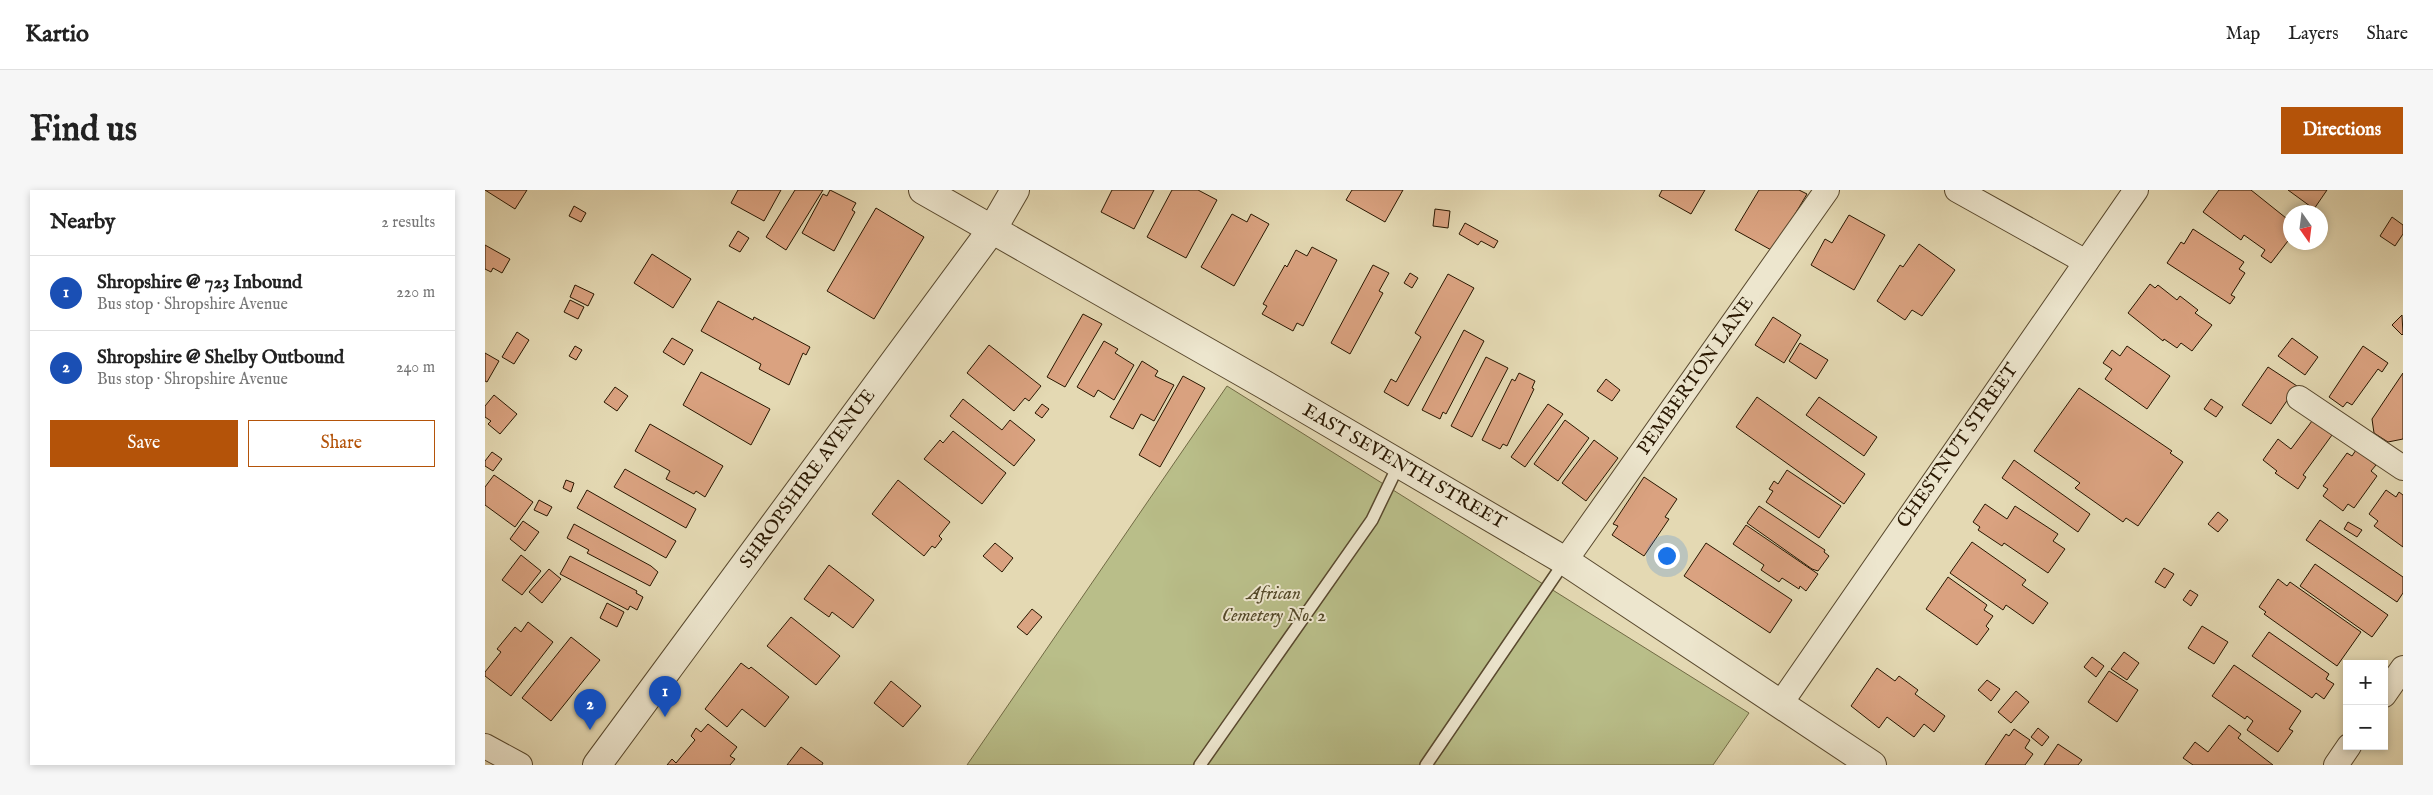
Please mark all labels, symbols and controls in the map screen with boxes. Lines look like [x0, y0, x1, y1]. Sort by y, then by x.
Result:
text: Kartio [25, 19, 89, 50]
text: Map [2226, 23, 2260, 46]
text: Layers [2288, 23, 2339, 46]
text: Share [2367, 23, 2408, 46]
button: Directions [2281, 107, 2403, 154]
text: Find us [30, 108, 137, 153]
north arrow [2283, 205, 2328, 250]
text: Nearby [50, 209, 115, 236]
text: 2 results [381, 213, 435, 233]
text: Shropshire @ 723 Inbound [97, 271, 302, 295]
text: 1 [63, 283, 69, 303]
text: 220 m [396, 283, 435, 303]
street label: PEMBERTON LANE [1632, 292, 1760, 460]
text: Bus stop · Shropshire Avenue [97, 295, 288, 315]
text: Shropshire @ Shelby Outbound [97, 346, 344, 370]
text: 2 [62, 358, 70, 378]
text: 240 m [396, 358, 435, 378]
street label: CHESTNUT STREET [1892, 359, 2024, 533]
text: Bus stop · Shropshire Avenue [97, 370, 288, 390]
street label: SHROPSHIRE AVENUE [735, 385, 881, 573]
street label: EAST SEVENTH STREET [1298, 399, 1510, 535]
button: Save [50, 420, 238, 467]
button: Share [248, 420, 435, 467]
your location [1654, 543, 1680, 569]
park label: African Cemetery No. 2 [1222, 582, 1326, 628]
map controls [2343, 660, 2388, 750]
button: + [2343, 660, 2388, 705]
pin: 1 [649, 676, 681, 717]
pin: 2 [574, 689, 606, 730]
button: − [2343, 705, 2388, 750]

